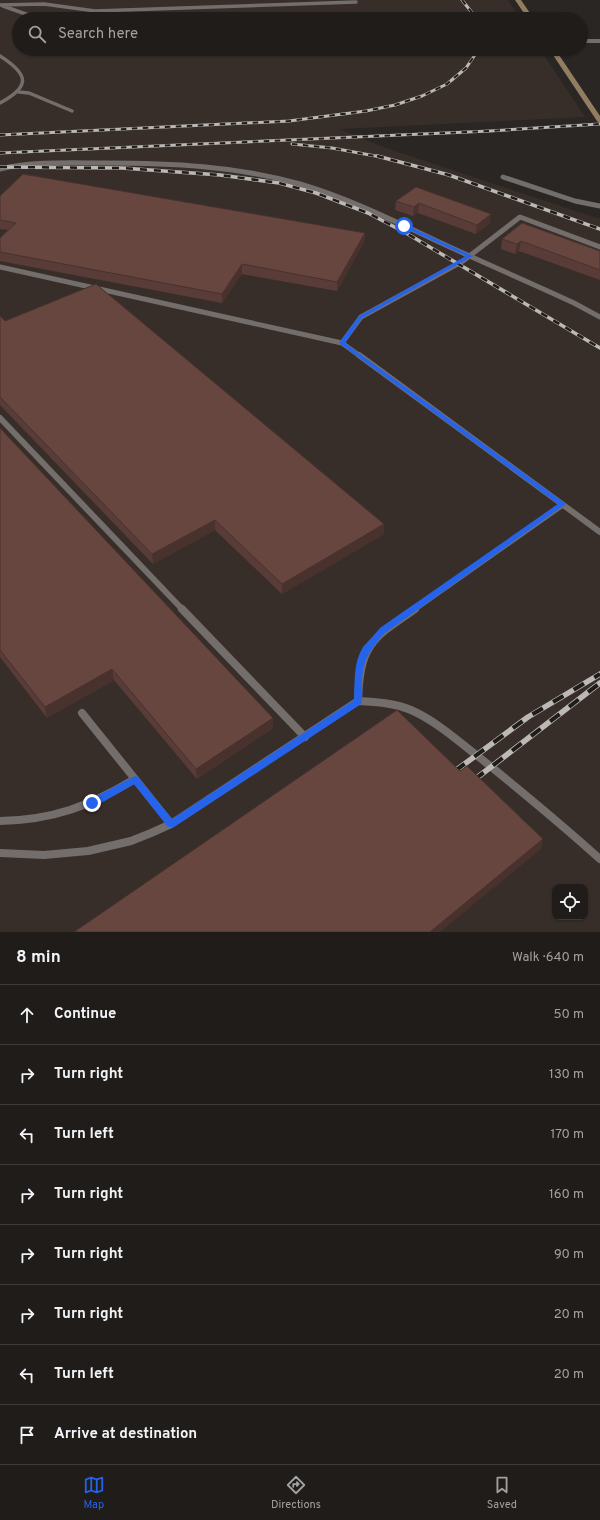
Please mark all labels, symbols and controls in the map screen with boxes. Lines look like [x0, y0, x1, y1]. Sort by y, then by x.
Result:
search box [12, 12, 588, 56]
icon: search [26, 23, 48, 45]
text: Search here [58, 25, 138, 44]
route start [395, 217, 413, 235]
route end [83, 794, 101, 812]
map controls [552, 884, 588, 920]
button: locate [552, 884, 588, 920]
text: 8 min [16, 947, 61, 969]
text: Walk · 640 m [512, 950, 584, 966]
icon: ahead [16, 1004, 38, 1026]
text: Continue [54, 1005, 116, 1024]
text: 50 m [554, 1007, 584, 1023]
icon: right [16, 1064, 38, 1086]
text: Turn right [54, 1065, 123, 1084]
text: 130 m [549, 1067, 584, 1083]
icon: left [16, 1124, 38, 1146]
text: Turn left [54, 1125, 114, 1144]
text: 170 m [550, 1127, 584, 1143]
icon: right [16, 1184, 38, 1206]
text: Turn right [54, 1185, 123, 1204]
text: 160 m [549, 1187, 584, 1203]
icon: right [16, 1244, 38, 1266]
text: Turn right [54, 1245, 123, 1264]
text: 90 m [554, 1247, 584, 1263]
icon: right [16, 1304, 38, 1326]
text: Turn right [54, 1305, 123, 1324]
text: 20 m [554, 1307, 584, 1323]
icon: left [16, 1364, 38, 1386]
text: Turn left [54, 1365, 114, 1384]
text: 20 m [554, 1367, 584, 1383]
icon: arrive [16, 1424, 38, 1446]
text: Arrive at destination [54, 1425, 197, 1444]
tab: Map [83, 1474, 105, 1512]
tab: Directions [271, 1474, 321, 1512]
tab: Saved [487, 1474, 517, 1512]

